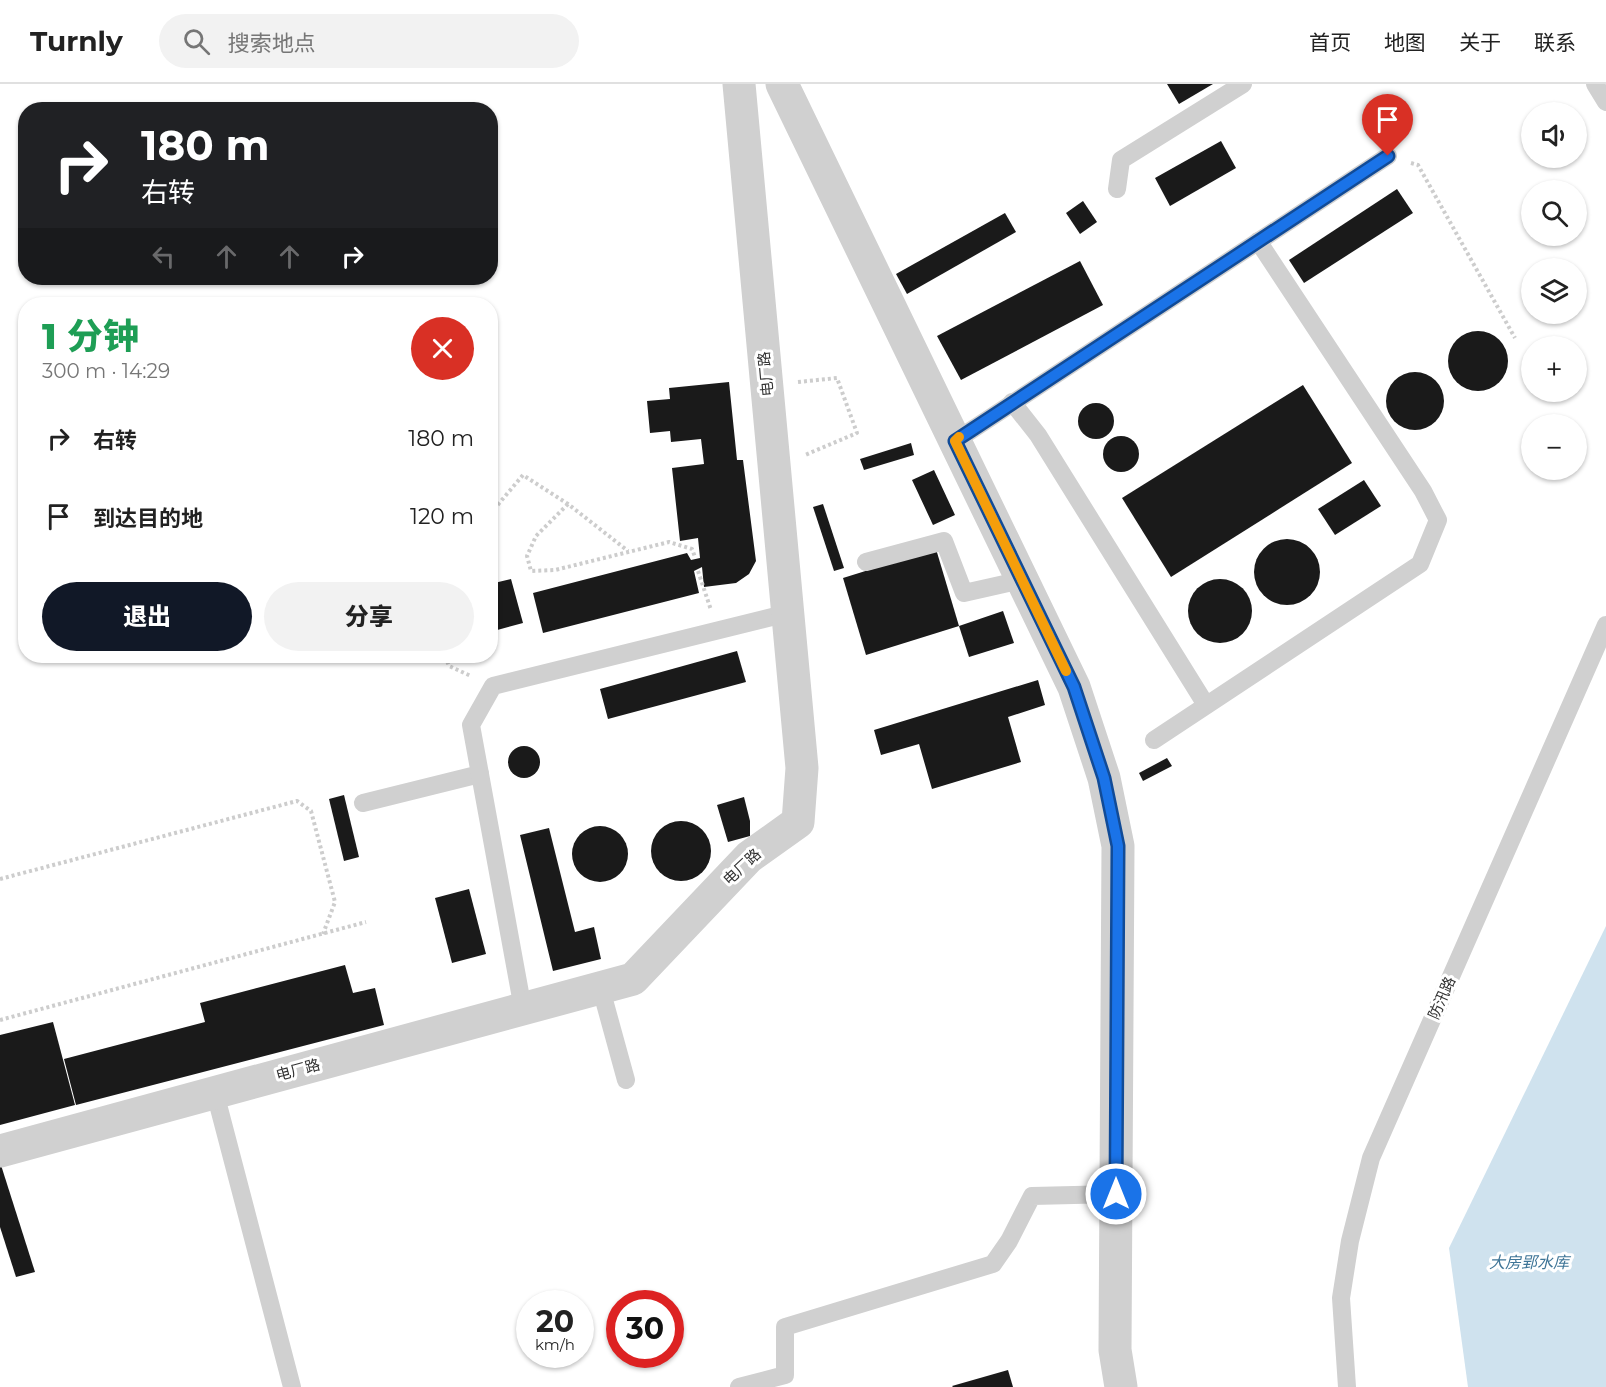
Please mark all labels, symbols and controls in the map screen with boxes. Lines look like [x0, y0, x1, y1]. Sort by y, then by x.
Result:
search box [159, 14, 579, 68]
text: Turnly [30, 24, 123, 58]
icon: search [180, 25, 213, 58]
text: 搜索地点 [228, 30, 316, 57]
text: 首页 [1309, 30, 1351, 55]
text: 地图 [1384, 30, 1426, 55]
text: 关于 [1459, 30, 1501, 55]
text: 联系 [1534, 30, 1576, 55]
pin [1362, 94, 1413, 156]
map controls [1521, 102, 1587, 480]
button: sound [1521, 102, 1587, 168]
icon: arrive [1371, 103, 1404, 136]
text: 180 m [141, 119, 270, 171]
icon: right [42, 126, 120, 204]
text: 右转 [141, 176, 195, 209]
button: search [1521, 180, 1587, 246]
icon: left [147, 240, 180, 273]
icon: ahead [210, 240, 243, 273]
icon: ahead [273, 240, 306, 273]
icon: right [336, 240, 369, 273]
button: layers [1521, 258, 1587, 324]
text: 1 分钟 [42, 314, 139, 358]
button: close [411, 317, 474, 380]
button: + [1521, 336, 1587, 402]
street label: 电厂路 [754, 351, 777, 397]
text: 300 m · 14:29 [42, 359, 170, 383]
button: − [1521, 414, 1587, 480]
icon: right [42, 422, 75, 455]
text: 180 m [408, 425, 474, 452]
text: 右转 [93, 427, 137, 454]
icon: arrive [42, 500, 75, 533]
text: 120 m [410, 503, 474, 530]
text: 到达目的地 [93, 505, 203, 532]
button: 退出 [42, 582, 252, 651]
button: 分享 [264, 582, 474, 651]
street label: 电厂路 [719, 844, 765, 889]
street label: 防汛路 [1424, 973, 1459, 1022]
street label: 电厂路 [274, 1055, 322, 1085]
position arrow [1084, 1162, 1148, 1226]
water label: 大房郢水库 [1489, 1253, 1572, 1272]
speed limit sign: 30 [606, 1290, 684, 1368]
text: 20 [536, 1303, 574, 1340]
text: km/h [535, 1335, 575, 1354]

